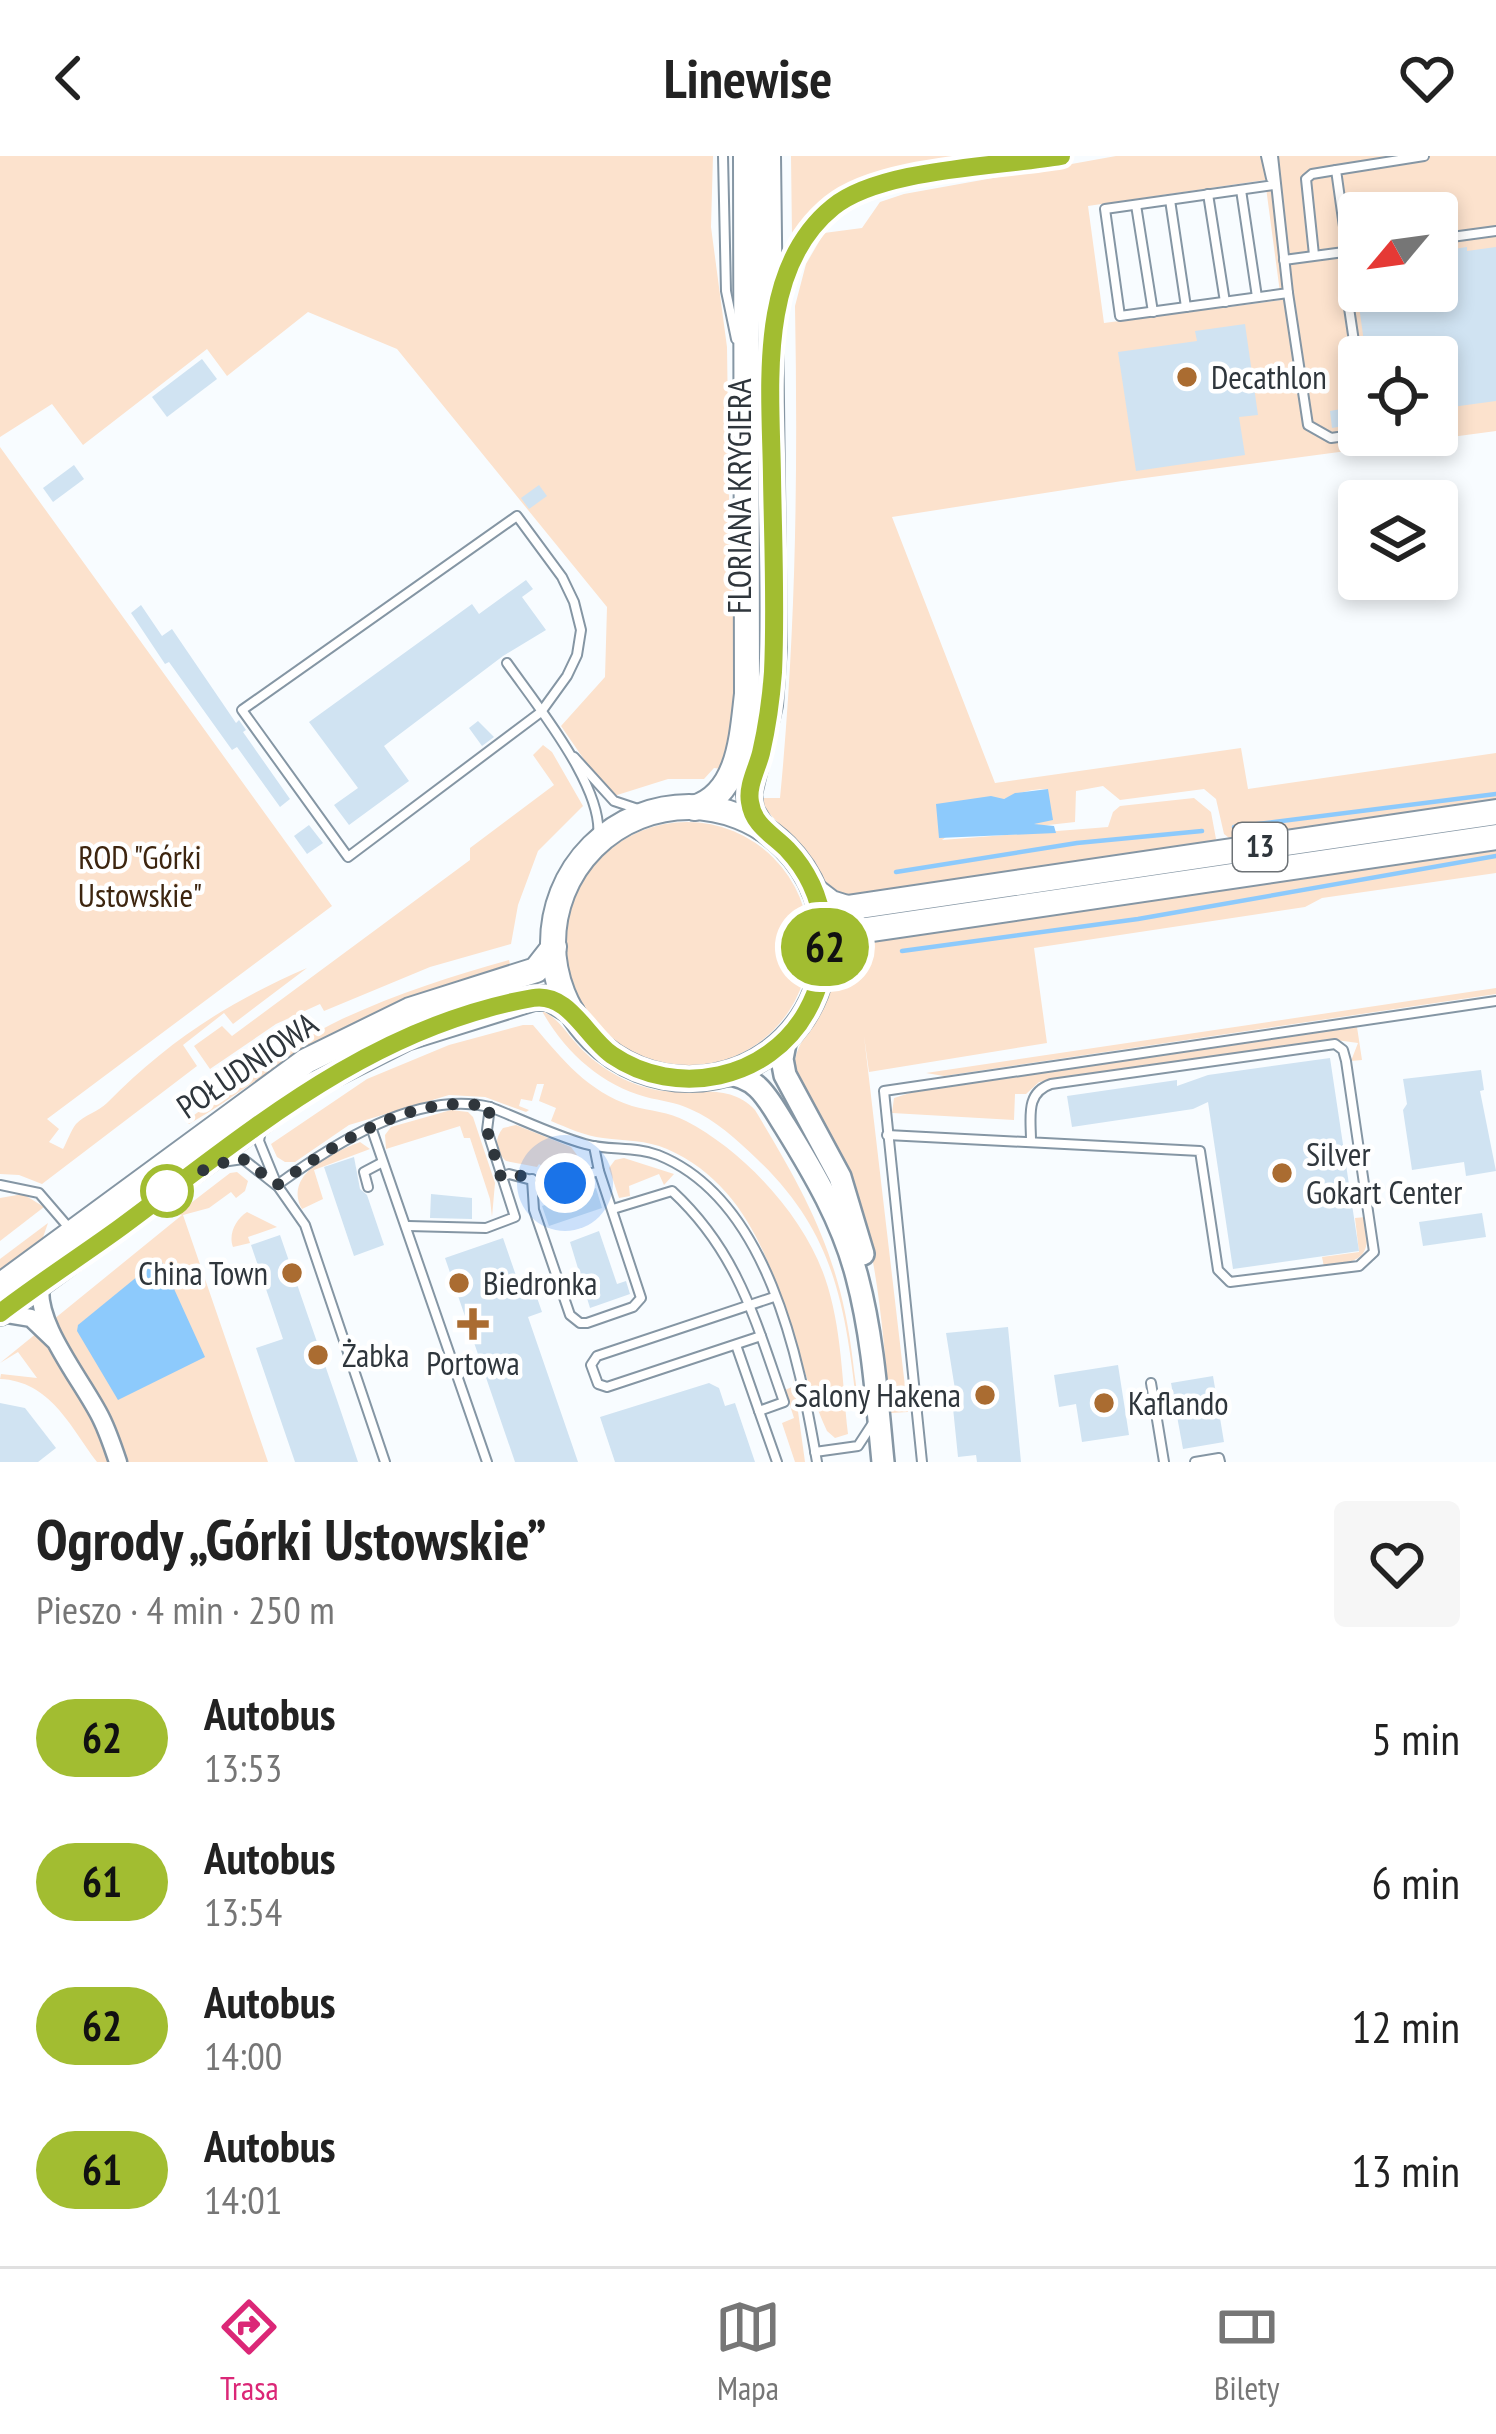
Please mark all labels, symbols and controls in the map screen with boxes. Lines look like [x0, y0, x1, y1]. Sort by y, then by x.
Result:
text: Linewise [664, 43, 832, 113]
icon: back [36, 45, 102, 111]
icon: heart [1394, 45, 1460, 111]
north arrow [1338, 192, 1458, 312]
map controls [1338, 192, 1458, 600]
button: locate [1338, 336, 1458, 456]
place label: Decathlon [1211, 355, 1327, 398]
marker: Decathlon [1174, 364, 1200, 390]
street label: FLORIANA KRYGIERA [717, 378, 760, 614]
button: layers [1338, 480, 1458, 600]
road number: 13 [1233, 823, 1287, 871]
park label: ROD "Górki Ustowskie" [78, 835, 202, 916]
line badge: 62 [771, 908, 879, 986]
text: 62 [805, 919, 845, 974]
street label: POŁUDNIOWA [168, 1002, 326, 1127]
place label: Silver Gokart Center [1306, 1132, 1462, 1213]
your location [535, 1153, 595, 1213]
marker: Silver Gokart Center [1269, 1160, 1295, 1186]
unlabelled marker [142, 1166, 192, 1216]
place label: China Town [138, 1251, 268, 1294]
marker: China Town [279, 1260, 305, 1286]
place label: Biedronka [483, 1261, 597, 1304]
marker: Biedronka [446, 1270, 472, 1296]
marker: Portowa [460, 1311, 486, 1337]
place label: Żabka [342, 1333, 410, 1376]
place label: Portowa [426, 1341, 520, 1384]
marker: Żabka [305, 1342, 331, 1368]
place label: Salony Hakena [794, 1373, 961, 1416]
place label: Kaflando [1128, 1381, 1229, 1424]
marker: Salony Hakena [972, 1382, 998, 1408]
marker: Kaflando [1091, 1390, 1117, 1416]
button: heart [1334, 1501, 1460, 1627]
text: Ogrody „Górki Ustowskie” [36, 1502, 547, 1576]
text: Pieszo · 4 min · 250 m [36, 1584, 335, 1635]
text: Autobus [204, 1684, 336, 1742]
text: 5 min [1371, 1709, 1460, 1767]
text: 62 [82, 1710, 122, 1765]
text: 13:53 [204, 1742, 282, 1793]
text: Autobus [204, 1828, 336, 1886]
text: 6 min [1371, 1853, 1460, 1911]
text: 61 [82, 1854, 122, 1909]
text: 13:54 [204, 1886, 282, 1937]
text: Autobus [204, 1972, 336, 2030]
text: 12 min [1351, 1997, 1460, 2055]
text: 62 [82, 1998, 122, 2053]
text: 14:00 [204, 2030, 282, 2081]
text: Autobus [204, 2116, 336, 2174]
text: 13 min [1351, 2141, 1460, 2199]
text: 61 [82, 2142, 122, 2197]
text: 14:01 [204, 2174, 282, 2225]
tab: Trasa [216, 2294, 282, 2409]
tab: Mapa [715, 2294, 781, 2409]
tab: Bilety [1214, 2294, 1280, 2409]

